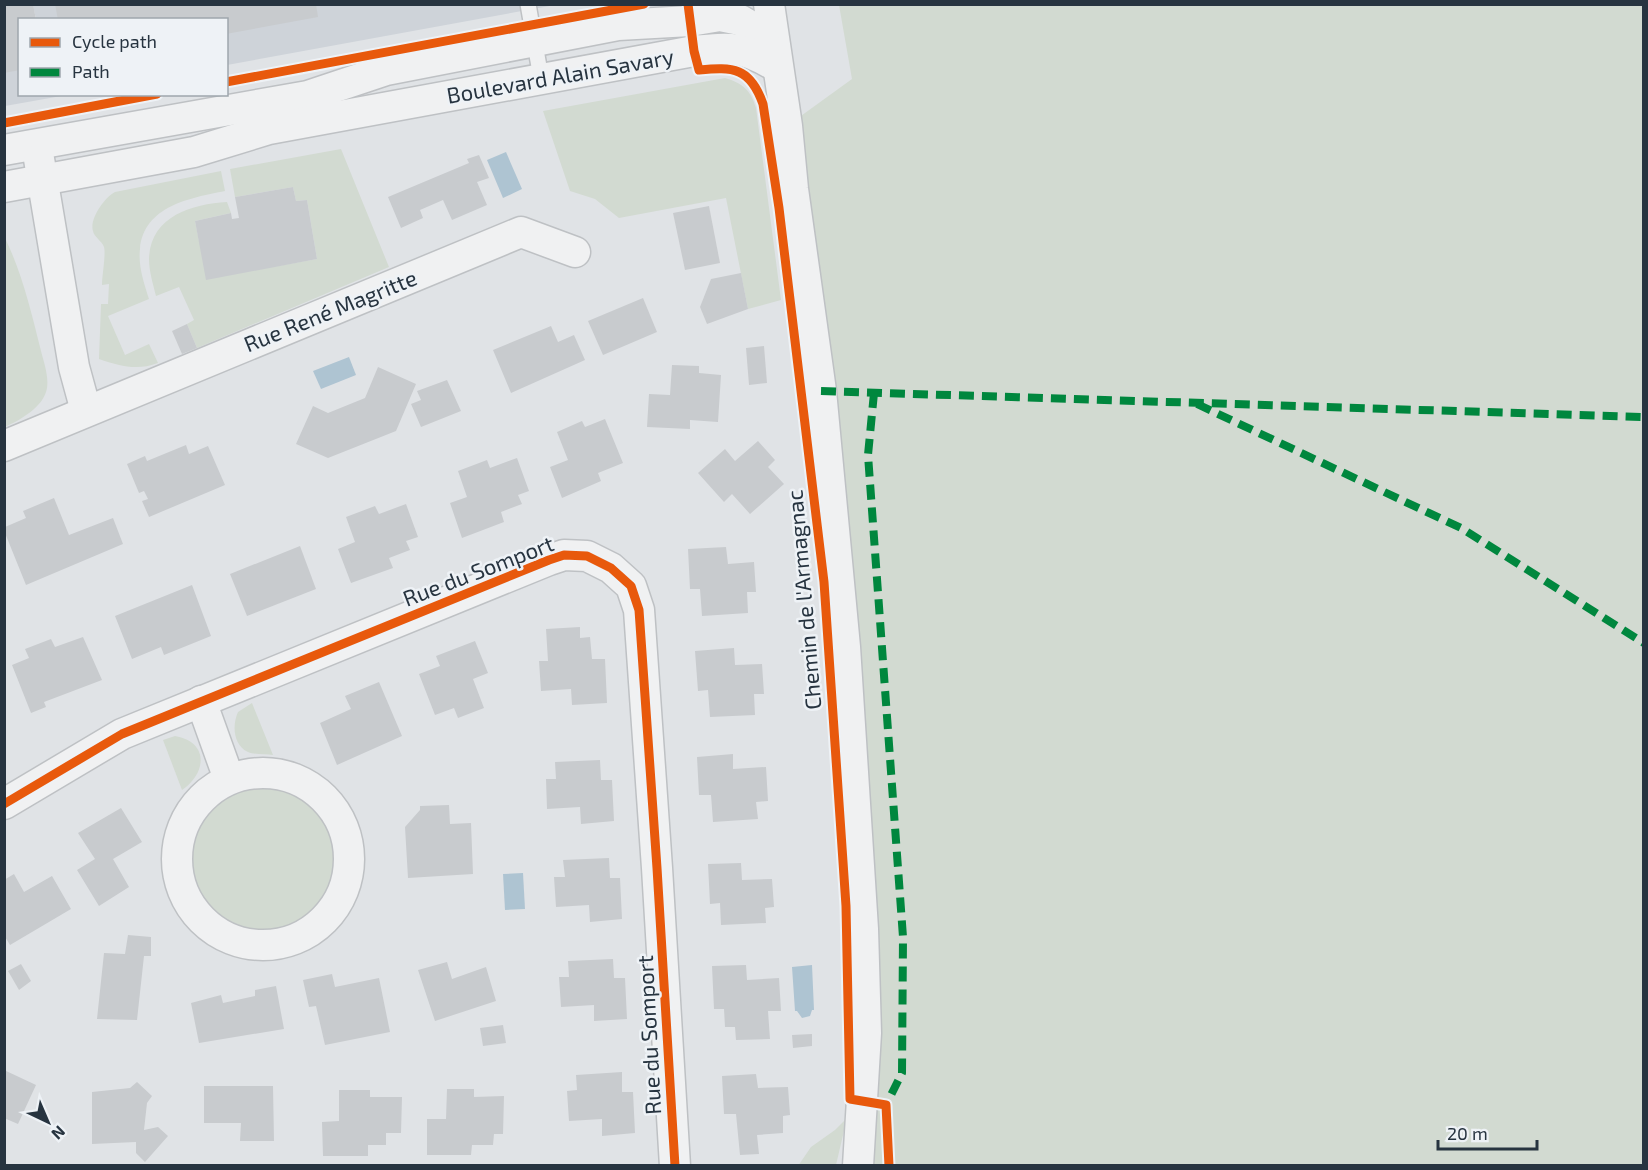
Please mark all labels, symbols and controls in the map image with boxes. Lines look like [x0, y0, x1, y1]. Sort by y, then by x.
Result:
legend [18, 18, 228, 96]
text: Cycle path [72, 30, 157, 52]
street label: Boulevard Alain Savary [444, 42, 676, 108]
text: Path [72, 60, 110, 82]
street label: Rue René Magritte [240, 263, 420, 357]
street label: Chemin de l'Armagnac [780, 489, 826, 711]
street label: Rue du Somport [399, 529, 557, 611]
street label: Rue du Somport [631, 955, 665, 1115]
north arrow [18, 1092, 78, 1152]
scale bar [1438, 1113, 1537, 1151]
text: N [48, 1122, 70, 1144]
text: 20 m [1447, 1122, 1488, 1144]

